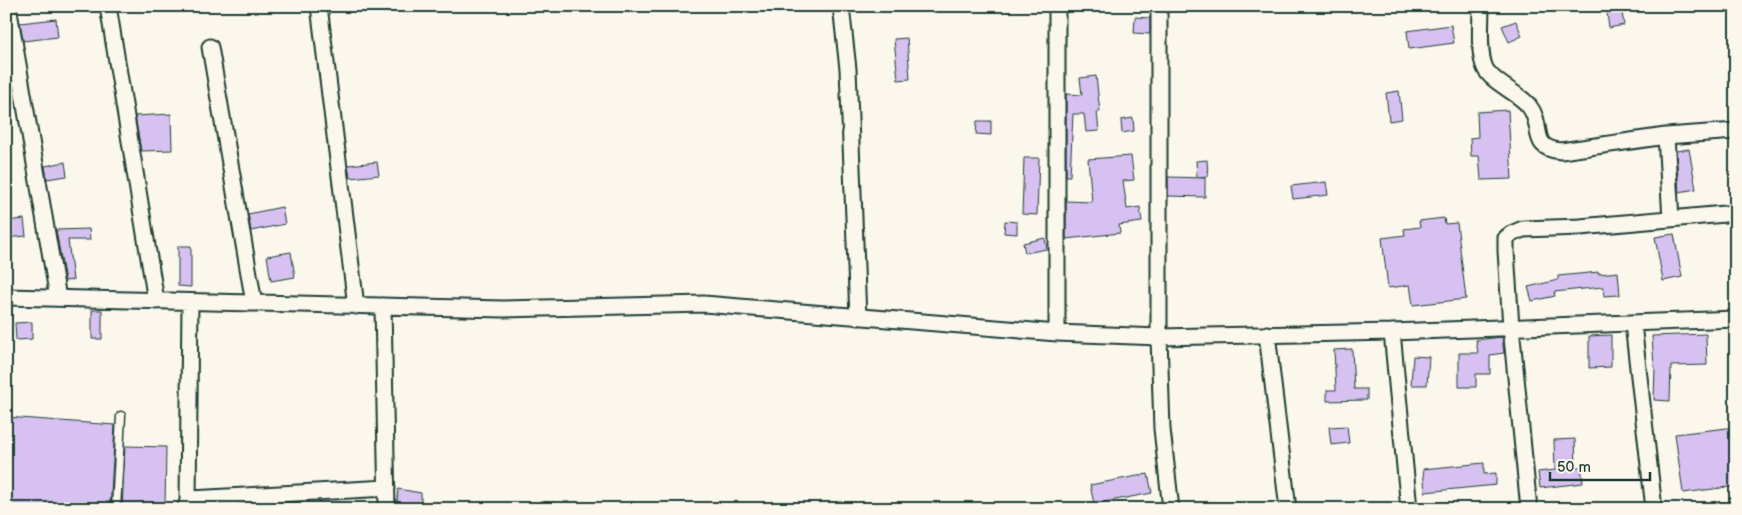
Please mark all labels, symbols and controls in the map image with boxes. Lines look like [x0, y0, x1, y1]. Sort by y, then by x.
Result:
scale bar [1550, 450, 1650, 482]
text: 50 m [1557, 458, 1591, 477]

